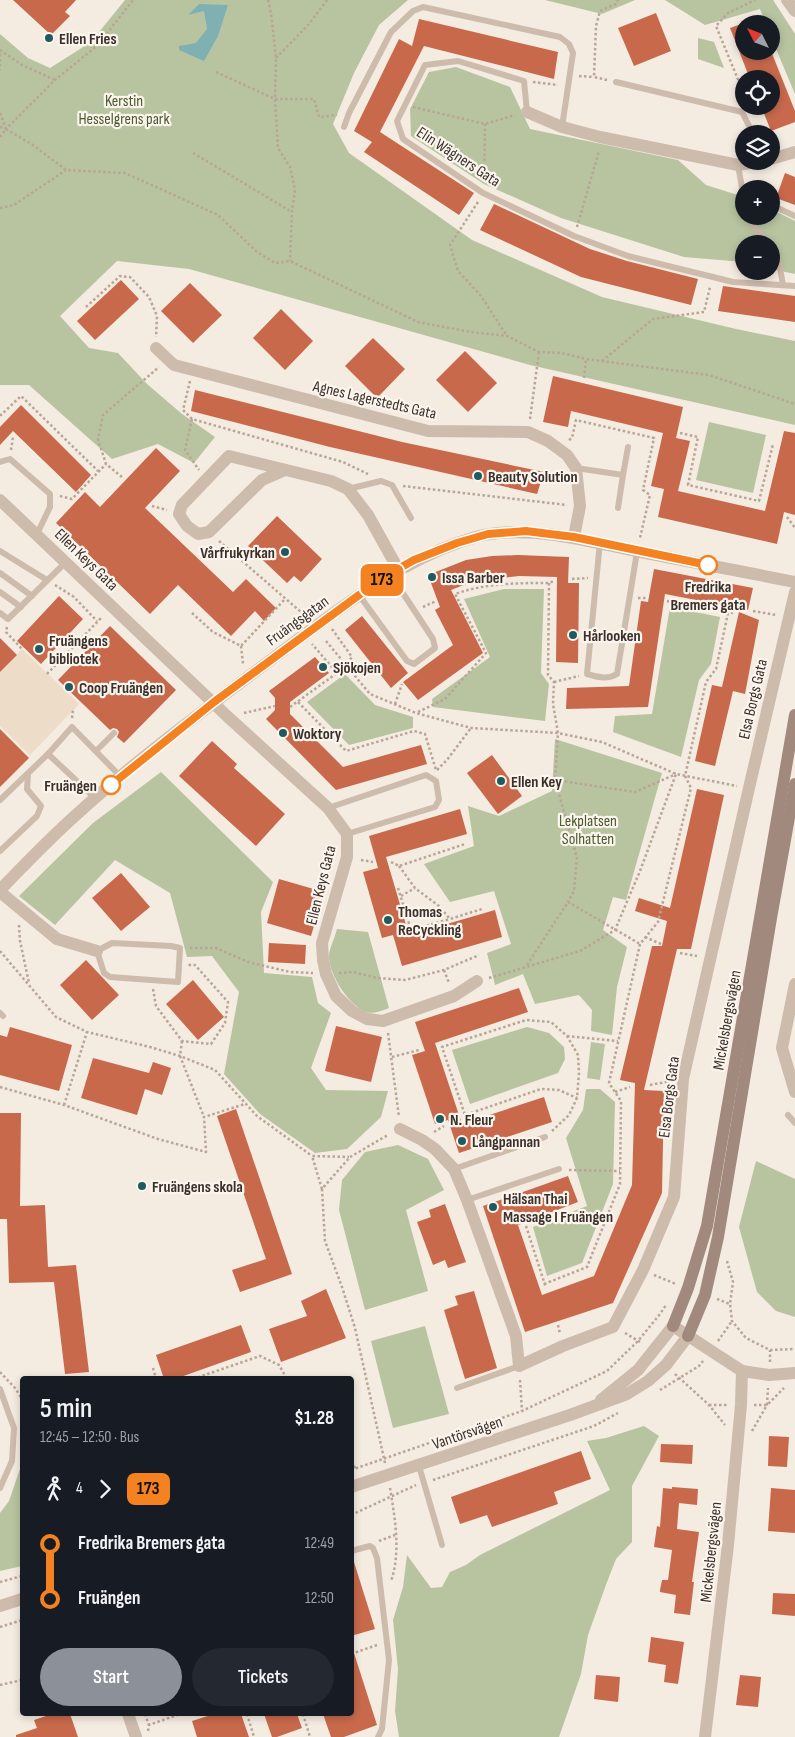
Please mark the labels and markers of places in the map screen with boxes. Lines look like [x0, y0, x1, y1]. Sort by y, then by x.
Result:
place label: Ellen Fries [59, 30, 117, 49]
marker: Ellen Fries [43, 32, 55, 44]
place label: Beauty Solution [488, 468, 578, 487]
marker: Beauty Solution [472, 470, 484, 482]
place label: Vårfrukyrkan [200, 544, 275, 563]
marker: Vårfrukyrkan [279, 546, 291, 558]
marker: Fredrika Bremers gata [698, 555, 718, 575]
place label: Issa Barber [442, 569, 505, 588]
marker: Issa Barber [426, 571, 438, 583]
place label: Fredrika Bremers gata [670, 578, 746, 615]
place label: Hårlooken [583, 627, 641, 646]
marker: Hårlooken [567, 629, 579, 641]
place label: Fruängens bibliotek [49, 632, 108, 669]
marker: Fruängens bibliotek [33, 643, 45, 655]
place label: Sjökojen [333, 659, 381, 678]
marker: Sjökojen [317, 661, 329, 673]
place label: Coop Fruängen [79, 679, 163, 698]
marker: Coop Fruängen [63, 681, 75, 693]
place label: Woktory [293, 725, 342, 744]
marker: Woktory [277, 727, 289, 739]
place label: Ellen Key [511, 773, 562, 792]
marker: Fruängen [101, 775, 121, 795]
marker: Ellen Key [495, 775, 507, 787]
place label: Fruängen [44, 777, 97, 796]
place label: Thomas ReCyckling [398, 903, 462, 940]
marker: Thomas ReCyckling [382, 914, 394, 926]
place label: N. Fleur [450, 1111, 493, 1130]
marker: N. Fleur [434, 1113, 446, 1125]
place label: Långpannan [472, 1133, 540, 1152]
marker: Långpannan [456, 1135, 468, 1147]
place label: Fruängens skola [152, 1178, 243, 1197]
marker: Fruängens skola [136, 1180, 148, 1192]
place label: Hälsan Thai Massage I Fruängen [503, 1190, 613, 1227]
marker: Hälsan Thai Massage I Fruängen [487, 1201, 499, 1213]

